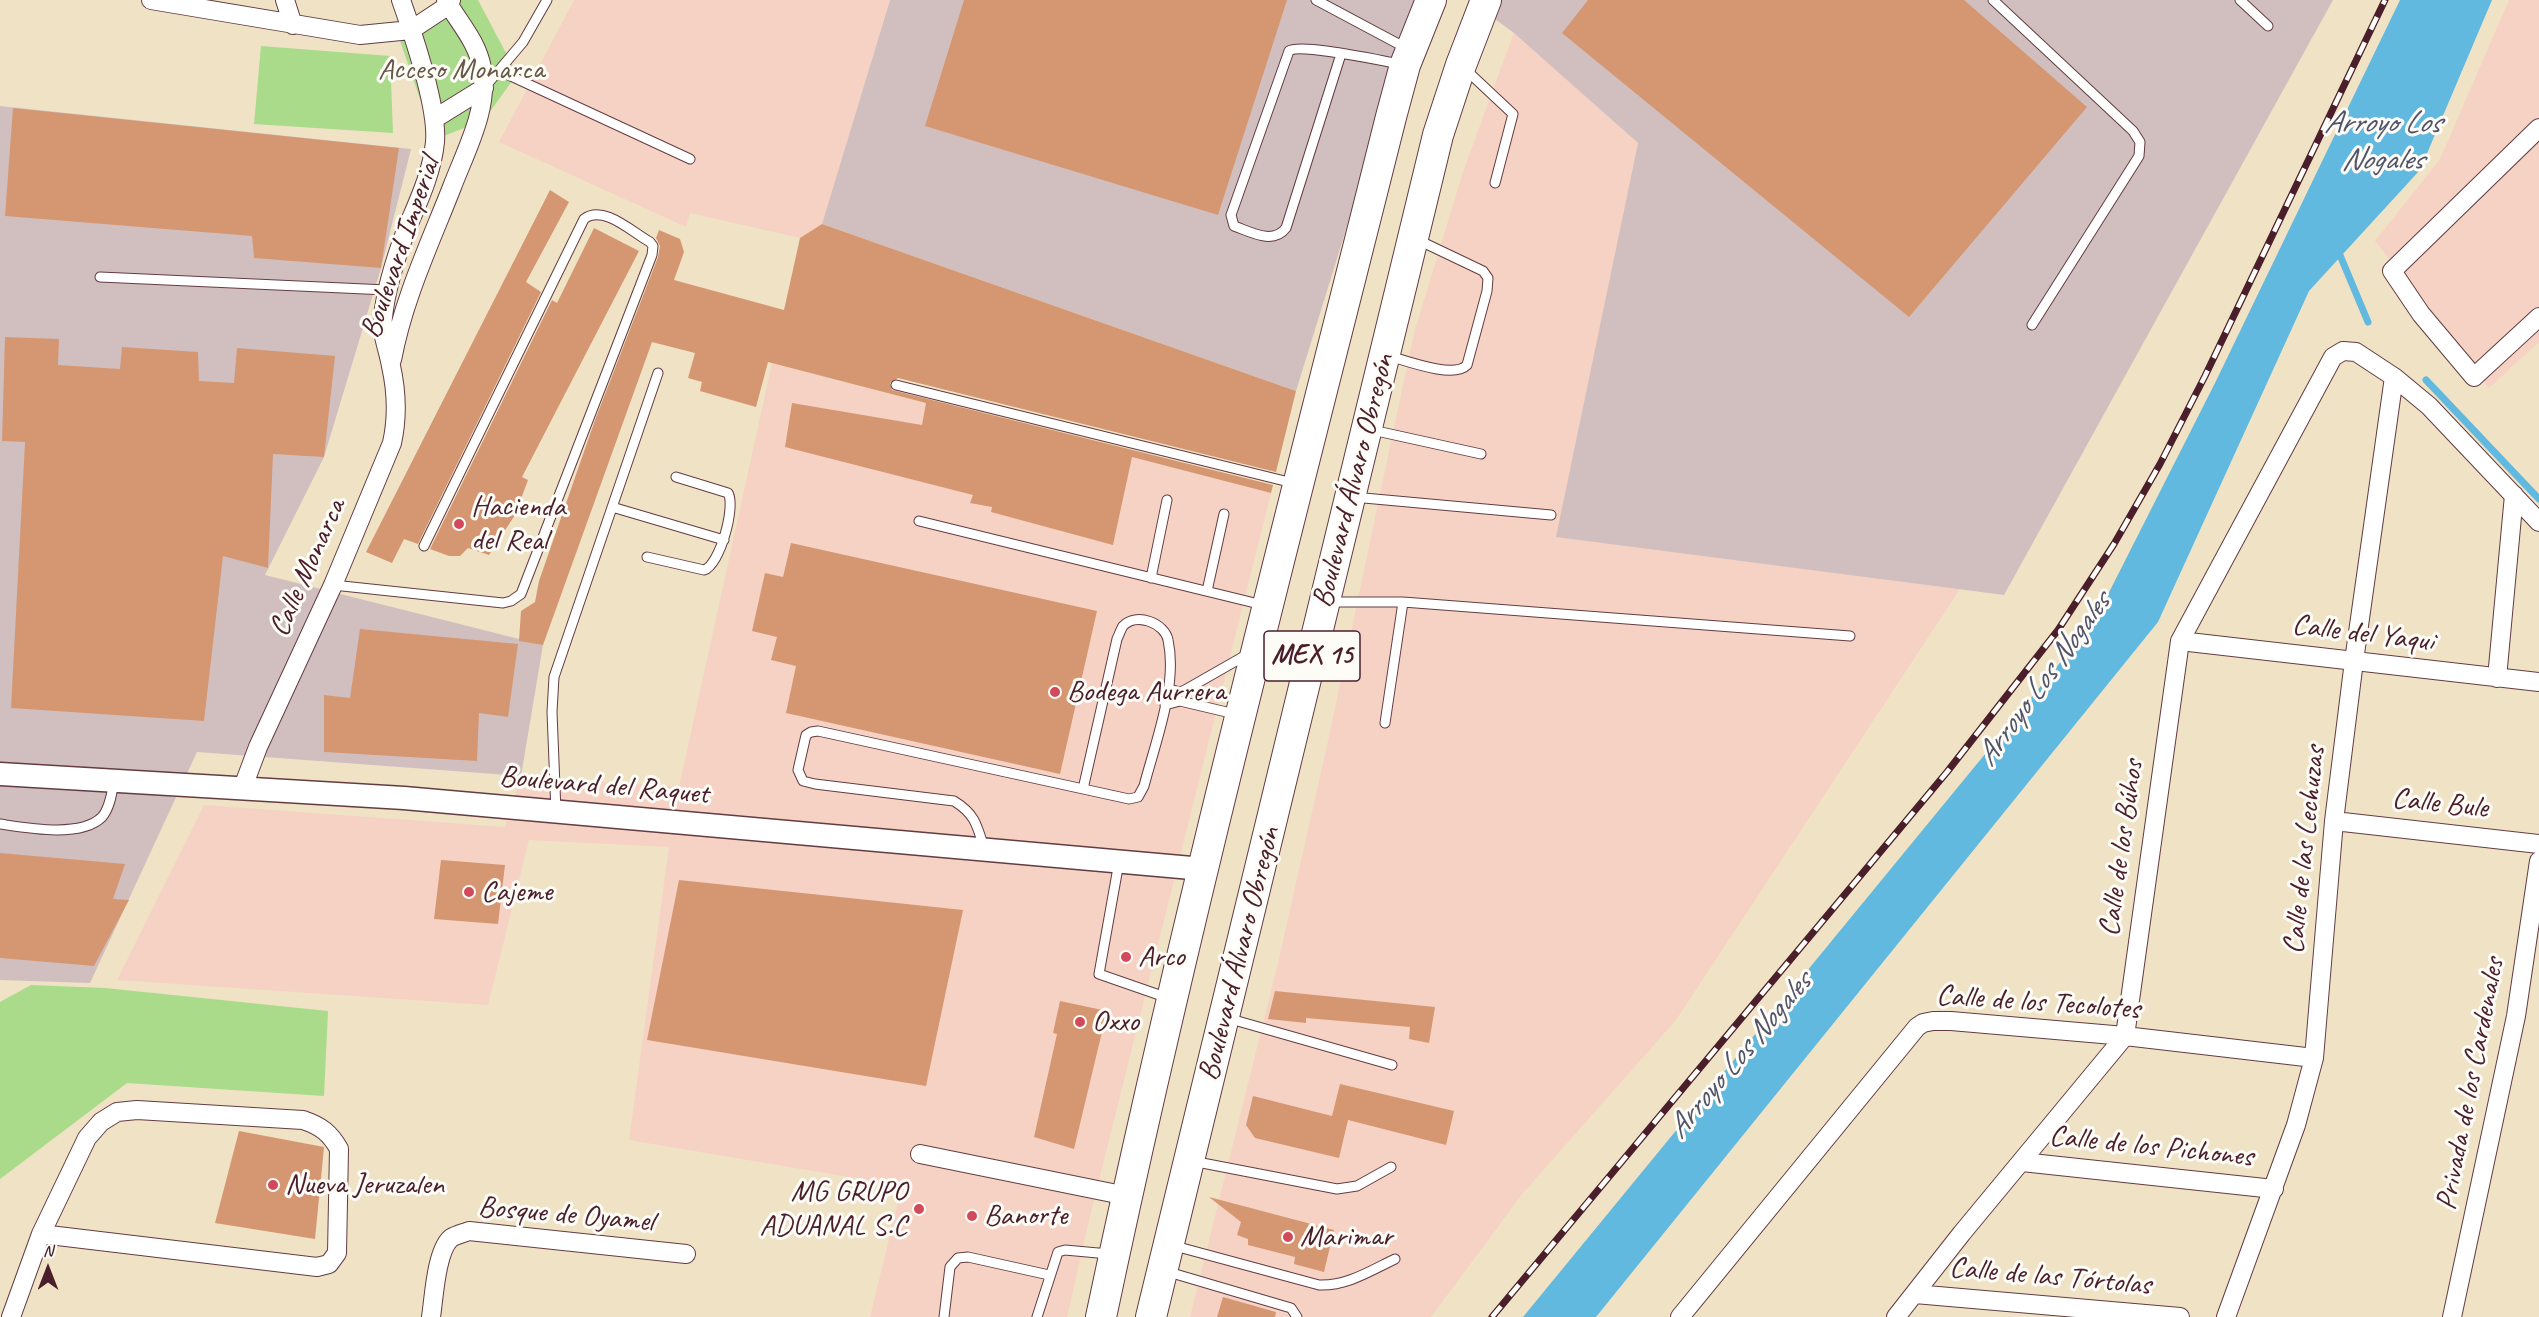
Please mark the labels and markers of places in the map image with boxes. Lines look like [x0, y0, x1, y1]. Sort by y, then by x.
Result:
place label: Hacienda del Real [471, 489, 565, 560]
marker: Hacienda del Real [452, 517, 466, 531]
place label: Bodega Aurrera [1067, 674, 1225, 710]
marker: Bodega Aurrera [1048, 685, 1062, 699]
place label: Cajeme [481, 874, 552, 910]
marker: Cajeme [462, 885, 476, 899]
place label: Arco [1138, 939, 1185, 975]
marker: Arco [1119, 950, 1133, 964]
place label: Oxxo [1092, 1004, 1139, 1040]
marker: Oxxo [1073, 1015, 1087, 1029]
place label: Nueva Jeruzalen [285, 1167, 444, 1203]
place label: MG GRUPO ADUANAL S.C [760, 1174, 907, 1244]
marker: Nueva Jeruzalen [266, 1178, 280, 1192]
place label: Banorte [984, 1198, 1067, 1234]
marker: MG GRUPO ADUANAL S.C [912, 1202, 926, 1216]
marker: Banorte [965, 1209, 979, 1223]
place label: Marimar [1300, 1219, 1393, 1255]
marker: Marimar [1281, 1230, 1295, 1244]

